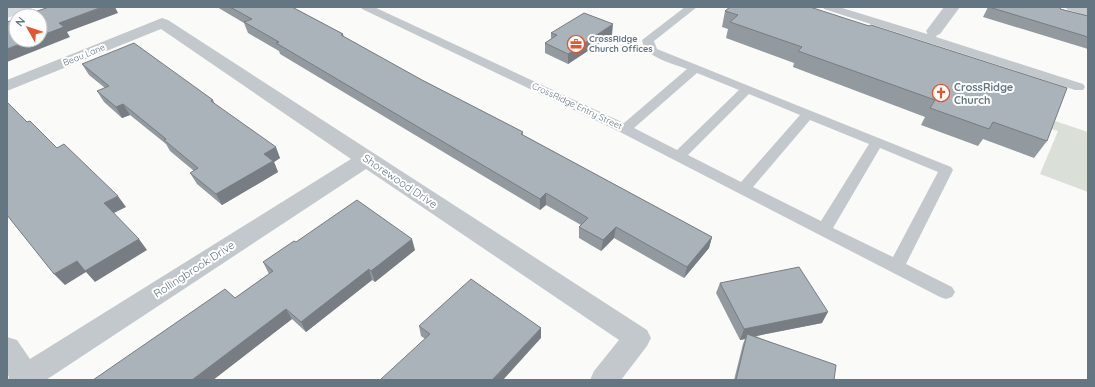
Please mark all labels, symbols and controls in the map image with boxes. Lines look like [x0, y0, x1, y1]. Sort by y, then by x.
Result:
north arrow [8, 8, 48, 48]
text: N [12, 14, 28, 29]
place label: CrossRidge Church Offices [589, 33, 653, 54]
office icon: CrossRidge Church Offices [566, 34, 586, 54]
street label: Beau Lane [61, 41, 106, 68]
street label: CrossRidge Entry Street [530, 80, 624, 131]
place label: CrossRidge Church [954, 80, 1014, 107]
church icon: CrossRidge Church [931, 83, 951, 103]
street label: Shorewood Drive [360, 151, 440, 211]
street label: Rollingbrook Drive [151, 238, 237, 300]

